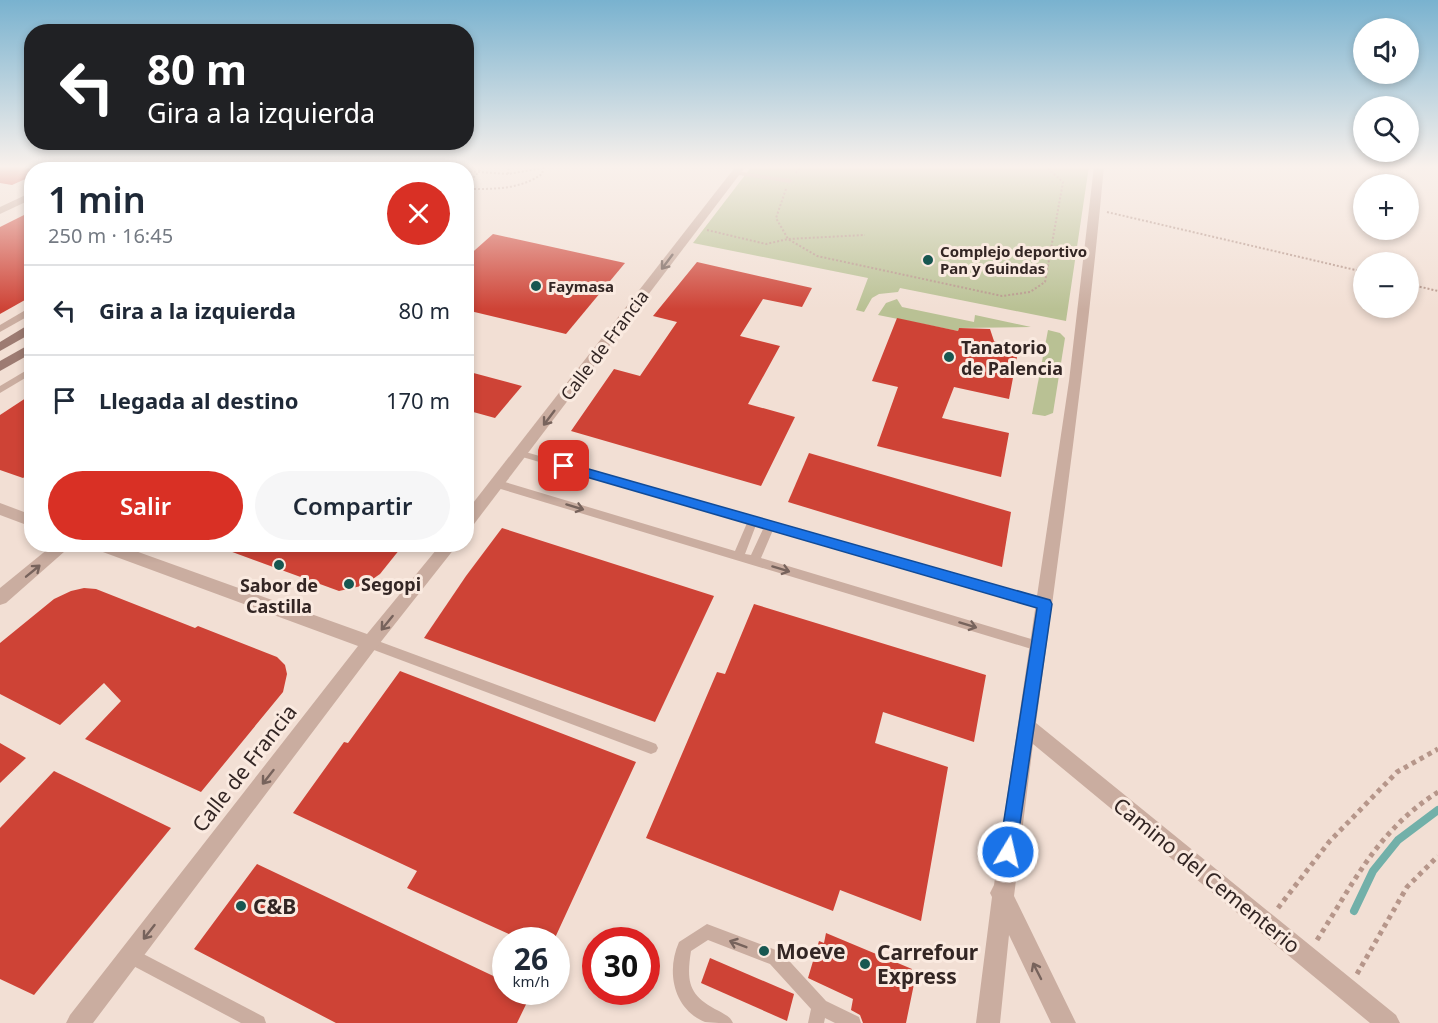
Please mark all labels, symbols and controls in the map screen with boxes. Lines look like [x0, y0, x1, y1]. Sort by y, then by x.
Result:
map controls [1353, 18, 1419, 318]
button: sound [1353, 18, 1419, 84]
text: 80 m [147, 40, 247, 97]
icon: left [48, 48, 126, 126]
text: Gira a la izquierda [147, 94, 375, 131]
button: search [1353, 96, 1419, 162]
button: + [1353, 174, 1419, 240]
text: 1 min [48, 175, 146, 224]
button: close [387, 182, 450, 245]
text: 250 m · 16:45 [48, 222, 173, 249]
place label: Complejo deportivo Pan y Guindas [940, 241, 1087, 278]
button: − [1353, 252, 1419, 318]
marker: Complejo deportivo Pan y Guindas [921, 253, 935, 267]
one-way arrow [661, 254, 674, 270]
place label: Faymasa [548, 276, 614, 296]
marker: Faymasa [529, 279, 543, 293]
street label: Calle de Francia [555, 285, 653, 405]
icon: left [48, 294, 81, 327]
text: Gira a la izquierda [99, 295, 296, 325]
text: 80 m [399, 295, 450, 325]
place label: Tanatorio de Palencia [961, 335, 1063, 380]
marker: Tanatorio de Palencia [942, 350, 956, 364]
icon: arrive [48, 384, 81, 417]
text: Llegada al destino [99, 385, 299, 415]
text: 170 m [386, 385, 450, 415]
one-way arrow [543, 409, 556, 425]
pin [538, 440, 589, 491]
icon: arrive [547, 449, 580, 482]
button: Salir [48, 471, 243, 540]
button: Compartir [255, 471, 450, 540]
one-way arrow [565, 502, 584, 513]
marker: Sabor de Castilla [272, 558, 286, 572]
one-way arrow [772, 564, 791, 575]
one-way arrow [24, 565, 40, 578]
place label: Segopi [361, 572, 421, 596]
place label: Sabor de Castilla [240, 573, 318, 618]
marker: Segopi [342, 577, 356, 591]
one-way arrow [380, 615, 393, 631]
one-way arrow [958, 620, 977, 631]
street label: Calle de Francia [185, 698, 303, 838]
one-way arrow [261, 769, 274, 785]
street label: Camino del Cementerio [1108, 791, 1306, 959]
position arrow [976, 820, 1040, 884]
place label: C&B [253, 892, 296, 920]
marker: C&B [234, 899, 248, 913]
one-way arrow [142, 923, 155, 939]
speed limit sign: 30 [582, 927, 660, 1005]
place label: Moeve [776, 937, 846, 965]
text: 26 [514, 938, 548, 979]
one-way arrow [729, 938, 748, 949]
place label: Carrefour Express [877, 938, 979, 990]
marker: Moeve [757, 944, 771, 958]
marker: Carrefour Express [858, 957, 872, 971]
one-way arrow [1031, 963, 1042, 981]
text: km/h [513, 971, 549, 991]

